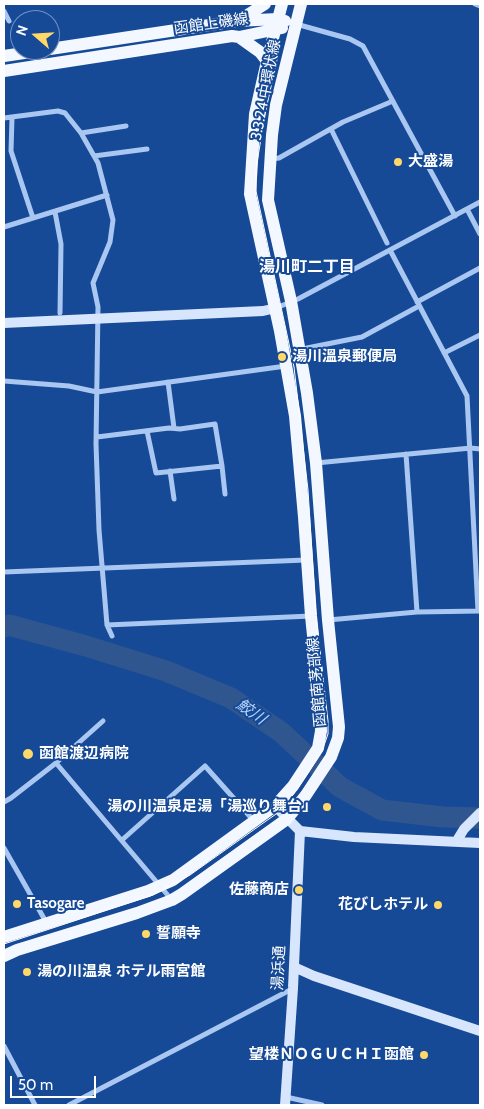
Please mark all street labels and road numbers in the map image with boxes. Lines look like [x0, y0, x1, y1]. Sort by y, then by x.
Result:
street label: 函館上磯線 [173, 10, 249, 38]
street label: 3.3.24 中環状線 [247, 38, 285, 142]
street label: 函館南茅部線 [304, 636, 330, 728]
street label: 湯浜通 [269, 945, 289, 991]

